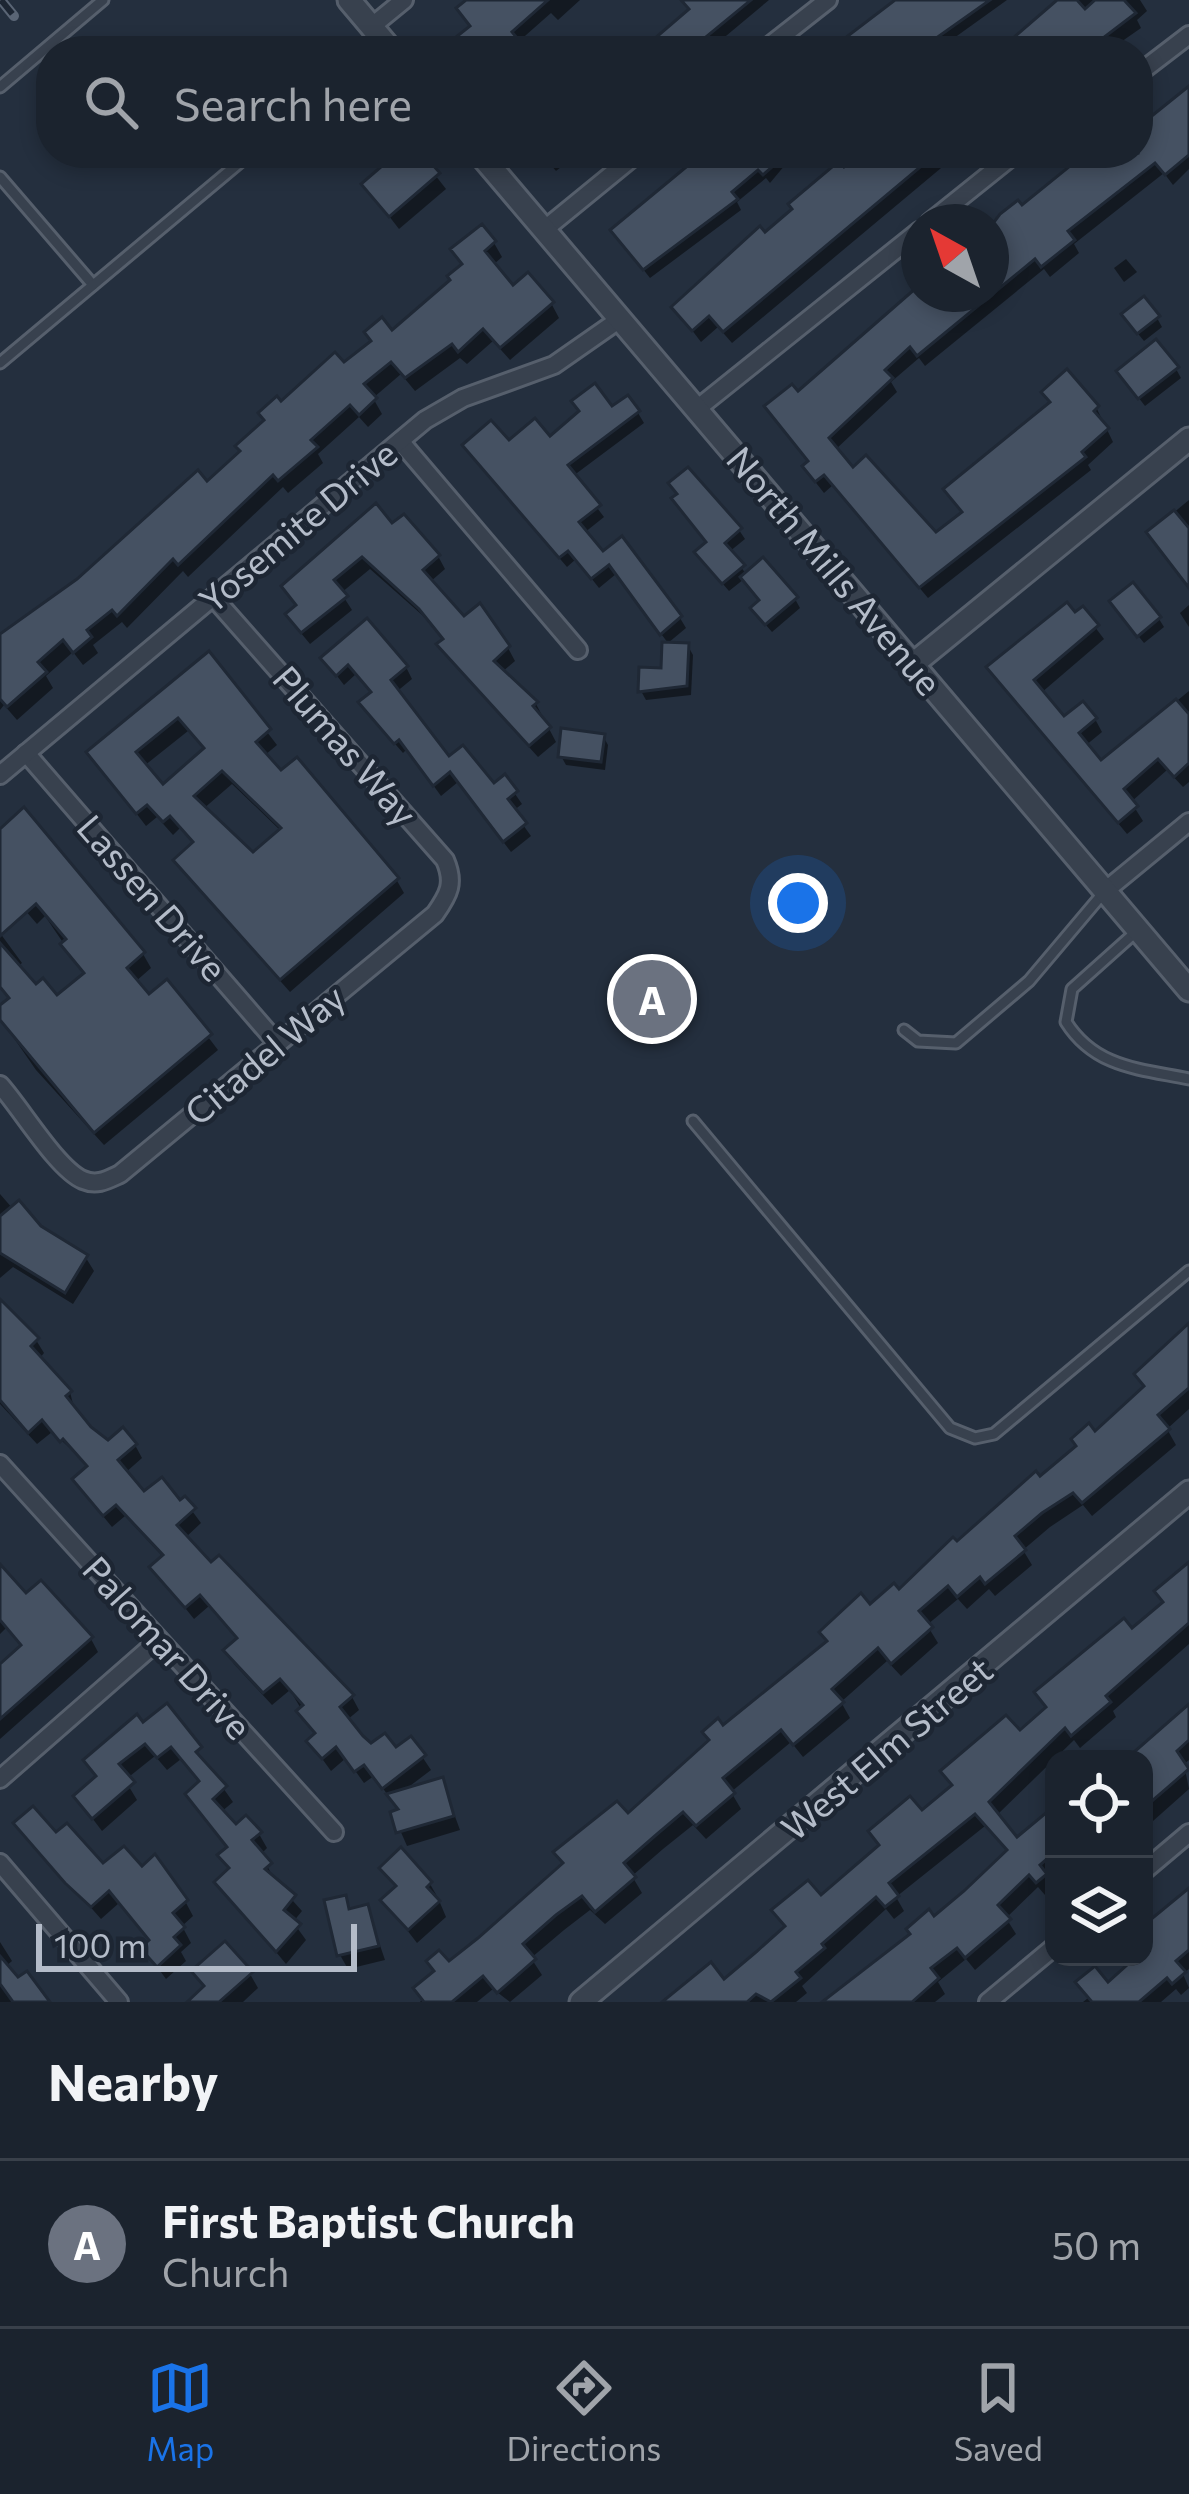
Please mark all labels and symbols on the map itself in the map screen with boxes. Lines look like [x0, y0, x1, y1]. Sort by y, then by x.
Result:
north arrow [901, 204, 1009, 312]
street label: Yosemite Drive [189, 430, 405, 621]
street label: North Mills Avenue [719, 437, 952, 703]
street label: Plumas Way [265, 656, 428, 834]
street label: Lassen Drive [69, 805, 238, 989]
your location [768, 873, 828, 933]
pin: A [613, 954, 691, 1044]
street label: Citadel Way [175, 974, 353, 1133]
street label: Palomar Drive [75, 1546, 262, 1747]
street label: West Elm Street [771, 1647, 1000, 1848]
scale bar [36, 1918, 357, 1971]

